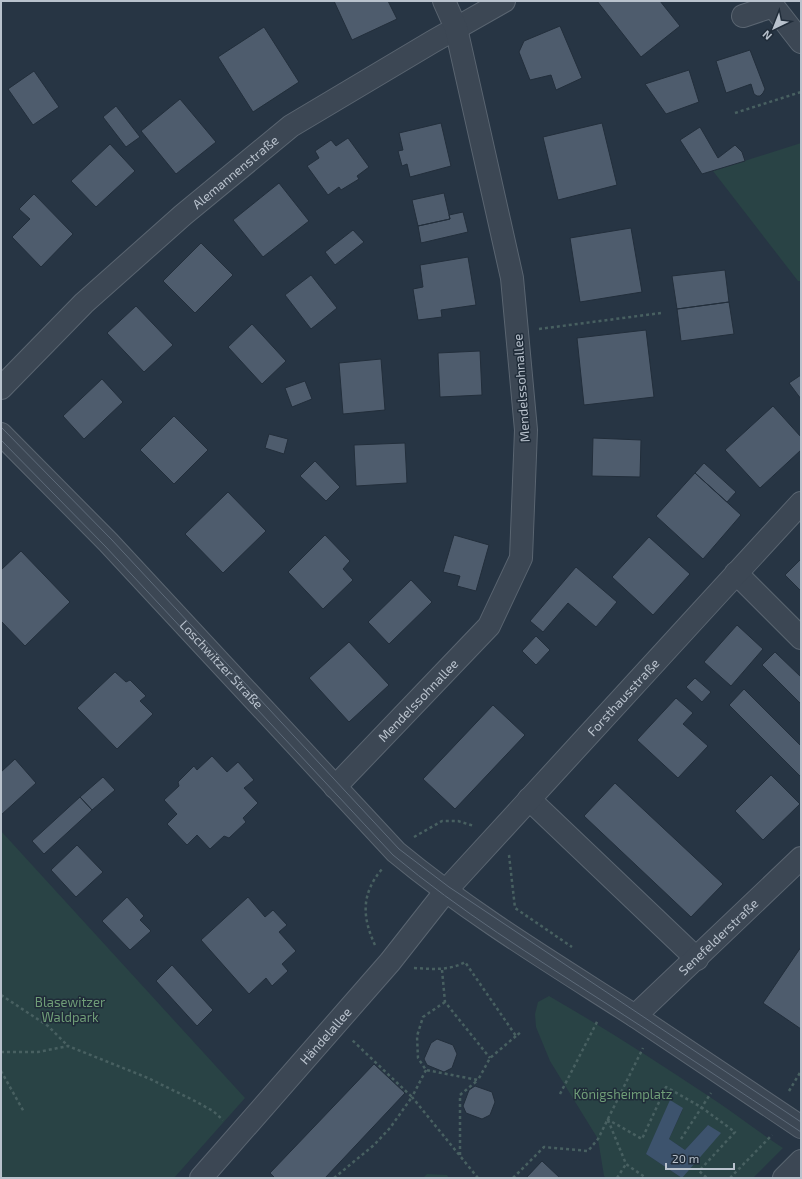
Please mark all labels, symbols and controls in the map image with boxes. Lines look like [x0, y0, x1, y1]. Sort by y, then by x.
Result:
north arrow [754, 8, 794, 48]
text: N [759, 28, 774, 43]
street label: Alemannenstraße [189, 132, 282, 212]
street label: Mendelssohnallee [509, 333, 533, 443]
street label: Loschwitzer Straße [177, 617, 267, 712]
street label: Mendelssohnallee [375, 655, 461, 745]
street label: Forsthausstraße [584, 655, 663, 739]
street label: Senefelderstraße [675, 895, 761, 978]
park label: Blasewitzer Waldpark [35, 994, 105, 1025]
street label: Händelallee [296, 1004, 355, 1068]
park label: Königsheimplatz [574, 1086, 672, 1102]
scale bar [666, 1145, 734, 1171]
text: 20 m [672, 1151, 699, 1165]

